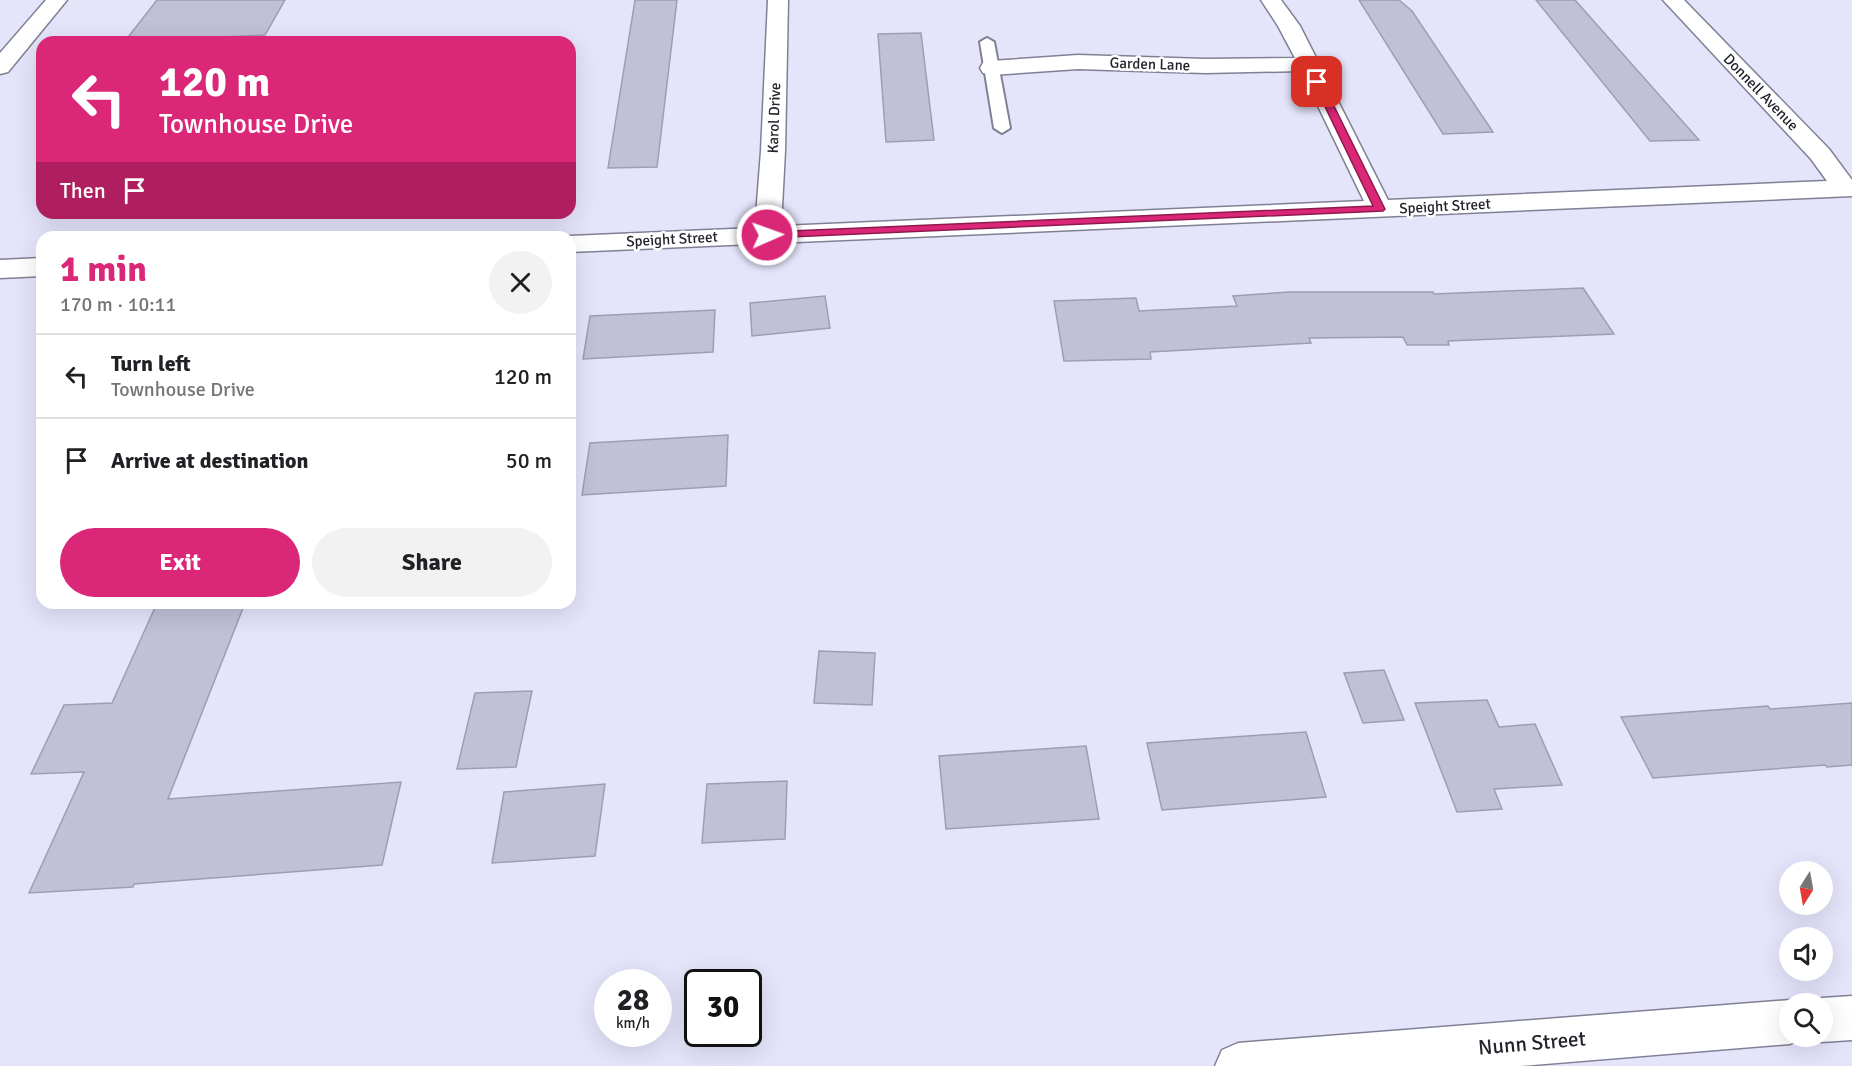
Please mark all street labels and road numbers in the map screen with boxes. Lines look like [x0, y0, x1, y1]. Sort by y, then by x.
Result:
street label: Donnell Avenue [1720, 50, 1802, 134]
street label: Garden Lane [1109, 54, 1191, 74]
street label: Karol Drive [764, 82, 784, 154]
street label: Speight Street [1399, 195, 1491, 217]
street label: Speight Street [626, 228, 718, 250]
street label: Nunn Street [1477, 1025, 1587, 1061]

